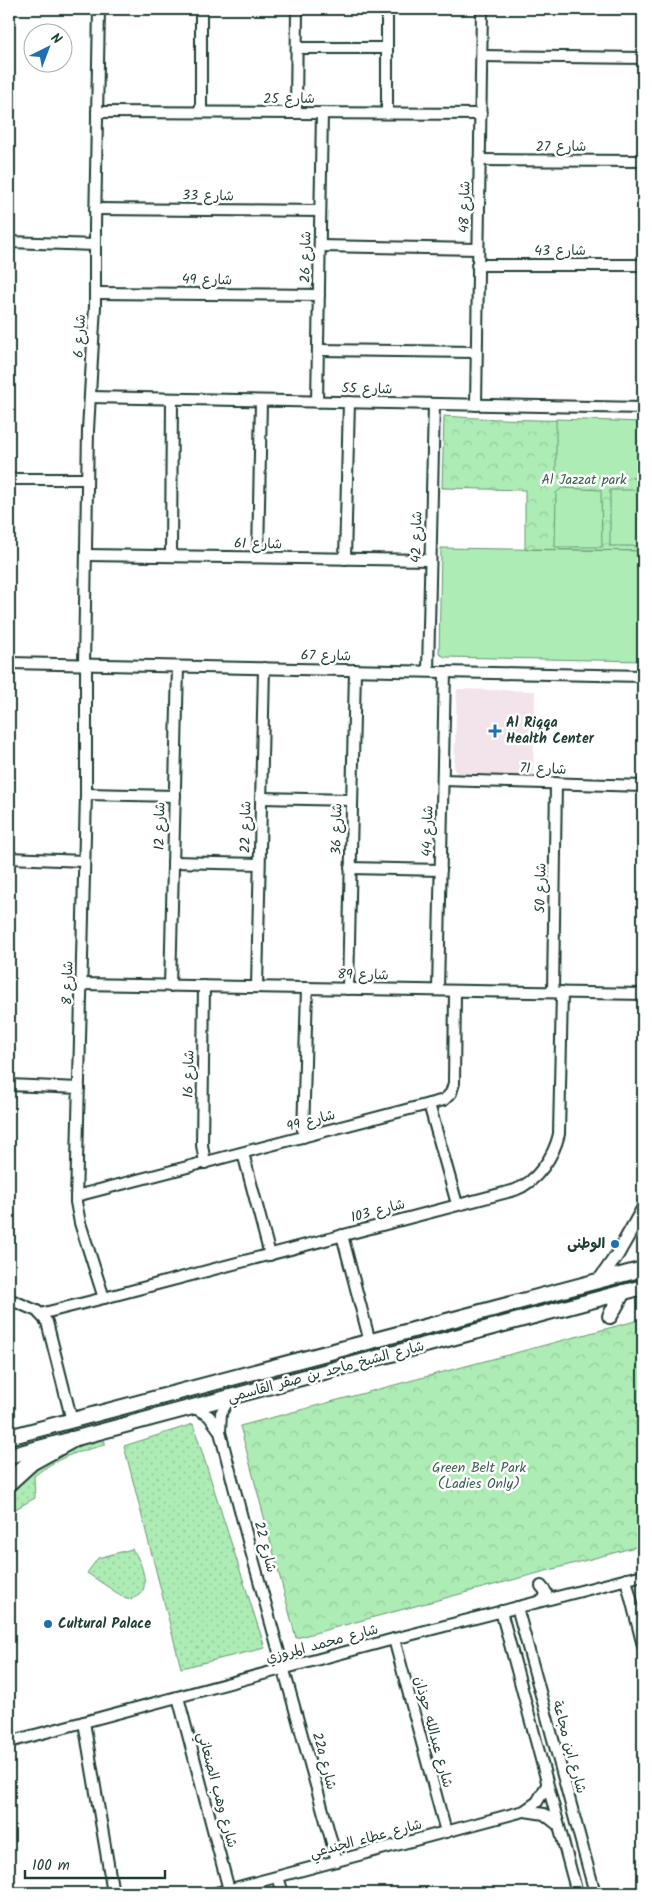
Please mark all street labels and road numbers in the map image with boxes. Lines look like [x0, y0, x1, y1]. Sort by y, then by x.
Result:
street label: شارع 25 [263, 88, 315, 110]
street label: شارع 27 [536, 136, 586, 158]
street label: شارع 48 [454, 181, 476, 233]
street label: شارع 33 [182, 185, 234, 207]
street label: شارع 26 [295, 231, 317, 283]
street label: شارع 43 [534, 240, 586, 262]
street label: شارع 49 [182, 269, 232, 291]
street label: شارع 6 [68, 314, 92, 358]
street label: شارع 55 [341, 378, 393, 400]
street label: شارع 42 [406, 511, 428, 563]
street label: شارع 61 [234, 533, 282, 555]
street label: شارع 67 [301, 645, 351, 667]
street label: شارع 71 [519, 757, 567, 781]
street label: شارع 22 [235, 801, 257, 853]
street label: شارع 12 [149, 802, 171, 850]
street label: شارع 36 [326, 803, 348, 855]
street label: شارع 44 [417, 805, 439, 857]
street label: شارع 50 [530, 863, 552, 913]
street label: شارع 8 [57, 961, 79, 1005]
street label: شارع 89 [337, 964, 389, 986]
street label: شارع 16 [178, 1050, 200, 1098]
street label: شارع 99 [284, 1104, 338, 1138]
street label: شارع 103 [348, 1193, 408, 1229]
street label: شارع الشيخ ماجد بن صقر القاسمي [225, 1335, 427, 1410]
street label: شارع 22 [248, 1519, 282, 1575]
street label: شارع محمد المروزي [263, 1618, 381, 1670]
street label: شارع عبدالله حوذان [408, 1674, 458, 1790]
street label: شارع ابن مجاعة [546, 1698, 592, 1796]
street label: شارع وهب الصنعاني [190, 1730, 243, 1851]
street label: 22a شارع [306, 1730, 342, 1792]
street label: شارع عطاء الجندعي [307, 1813, 425, 1866]

